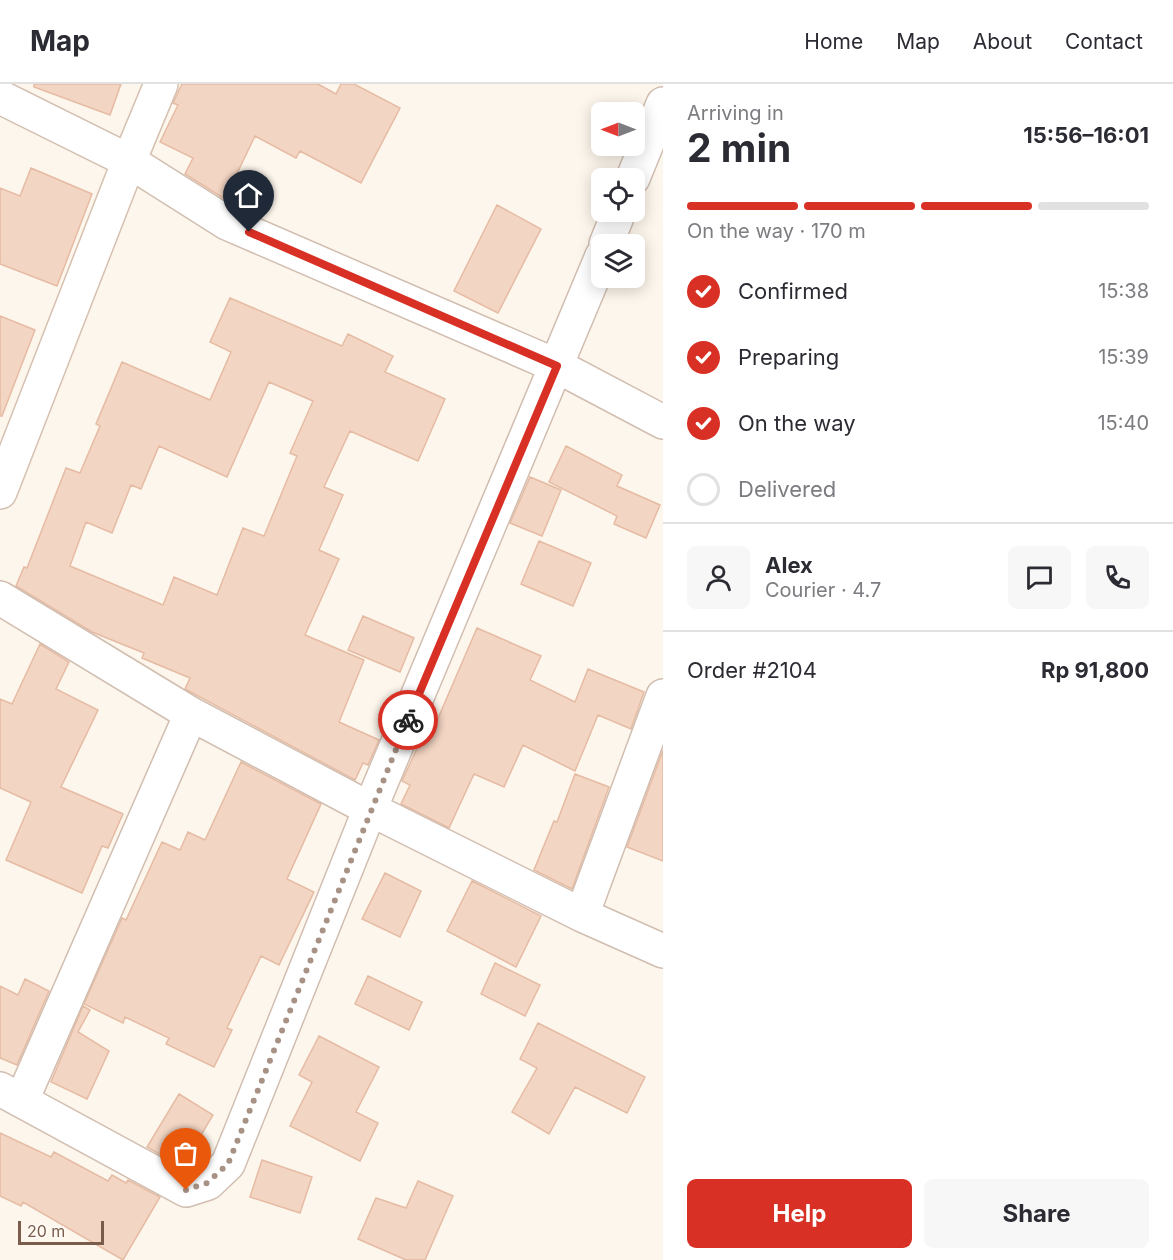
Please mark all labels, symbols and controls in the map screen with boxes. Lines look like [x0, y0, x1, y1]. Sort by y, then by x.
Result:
text: Map [30, 24, 90, 58]
text: Home [804, 29, 863, 54]
text: Map [896, 29, 940, 54]
text: About [973, 29, 1032, 54]
text: Contact [1065, 29, 1143, 54]
text: Arriving in [687, 101, 784, 125]
north arrow [591, 102, 645, 156]
map controls [591, 102, 645, 288]
text: 15:56–16:01 [1023, 122, 1149, 148]
text: 2 min [687, 124, 791, 171]
button: locate [591, 168, 645, 222]
pin [223, 170, 274, 232]
icon: home [232, 179, 265, 212]
text: On the way · 170 m [687, 219, 866, 243]
button: layers [591, 234, 645, 288]
icon: check [687, 275, 720, 308]
text: Confirmed [738, 278, 848, 304]
text: 15:38 [1098, 279, 1149, 303]
icon: check [687, 341, 720, 374]
text: Preparing [738, 344, 839, 370]
text: 15:39 [1098, 345, 1149, 369]
icon: check [687, 407, 720, 440]
text: On the way [738, 410, 856, 436]
text: 15:40 [1097, 411, 1149, 435]
text: Delivered [738, 476, 836, 502]
button: person [687, 546, 750, 609]
button: chat [1008, 546, 1071, 609]
button: phone [1086, 546, 1149, 609]
text: Alex [765, 552, 813, 578]
text: Courier · 4.7 [765, 578, 881, 602]
text: Order #2104 [687, 657, 817, 683]
text: Rp 91,800 [1041, 657, 1149, 683]
courier [378, 690, 438, 750]
icon: bike [392, 704, 425, 737]
pin [160, 1128, 211, 1190]
icon: bag [169, 1137, 202, 1170]
button: Help [687, 1179, 912, 1248]
button: Share [924, 1179, 1149, 1248]
scale bar [18, 1218, 104, 1246]
text: 20 m [27, 1221, 65, 1241]

